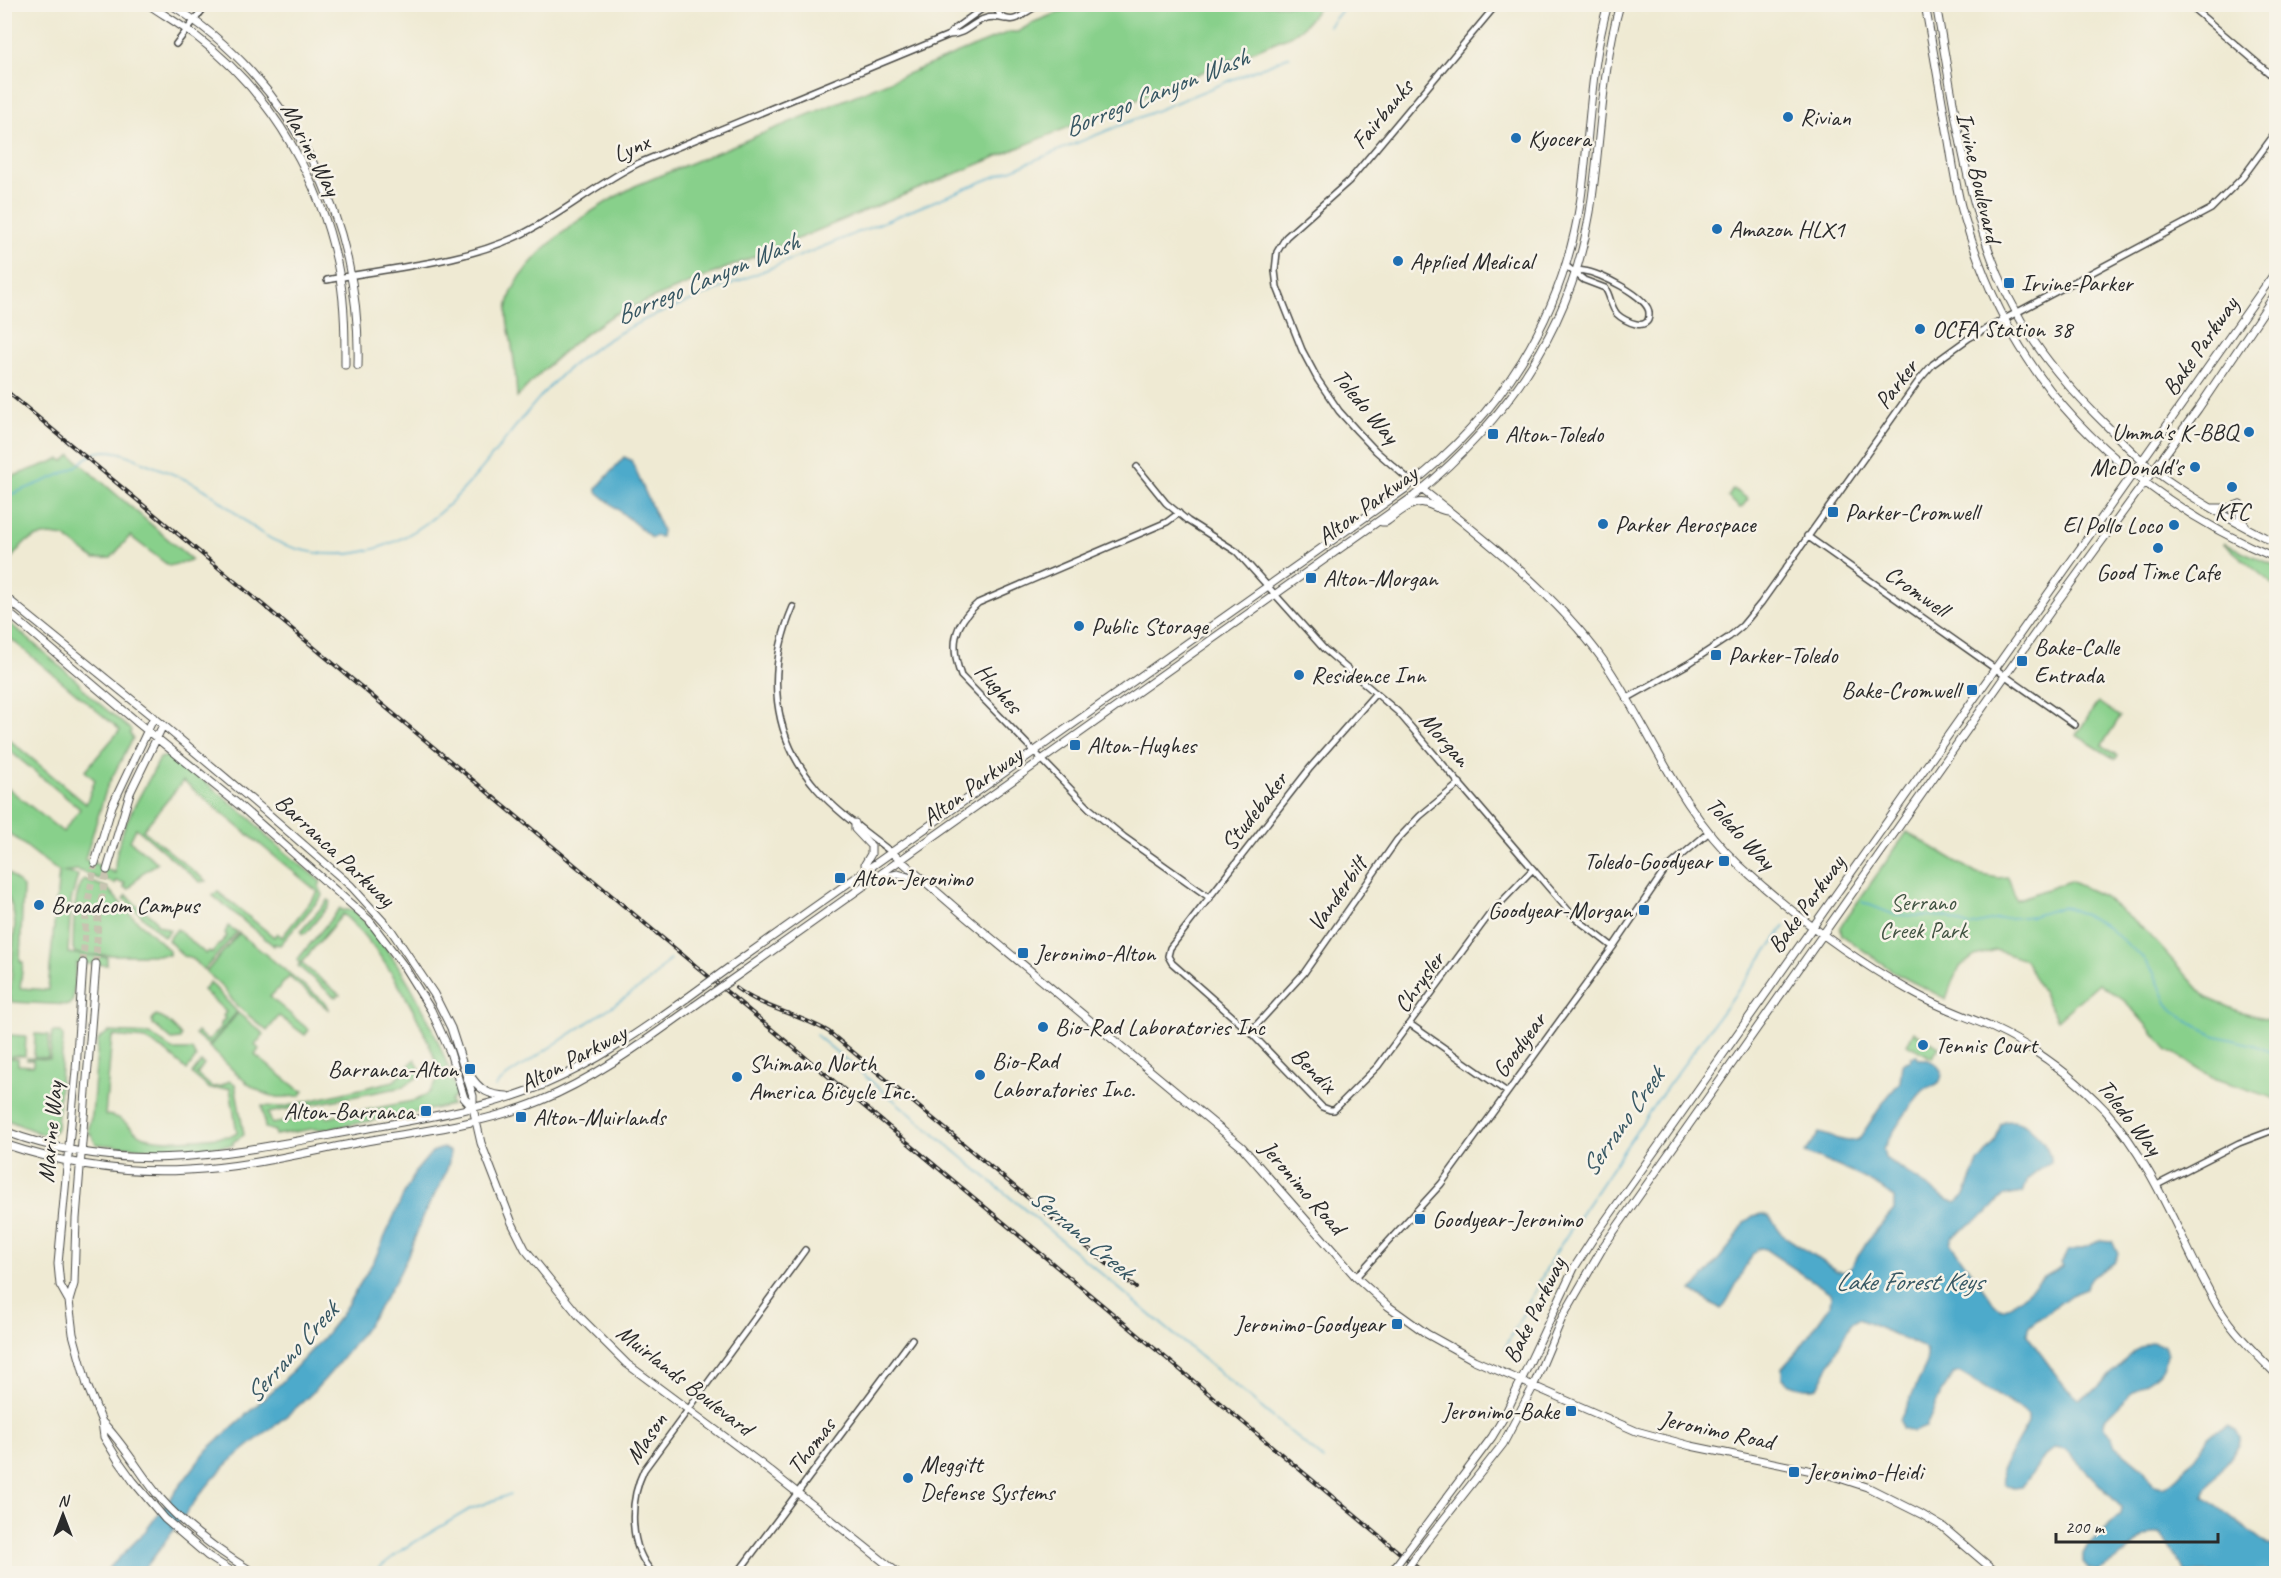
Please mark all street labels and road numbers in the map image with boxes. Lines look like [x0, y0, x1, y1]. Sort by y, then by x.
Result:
street label: Fairbanks [1344, 72, 1421, 155]
street label: Marine Way [274, 97, 349, 202]
street label: Irvine Boulevard [1949, 109, 2009, 248]
street label: Lynx [608, 126, 656, 169]
street label: Bake Parkway [2155, 289, 2246, 401]
street label: Parker [1868, 351, 1926, 415]
street label: Toledo Way [1326, 362, 1407, 451]
street label: Alton Parkway [1311, 458, 1424, 551]
street label: Cromwell [1879, 558, 1958, 626]
street label: Hughes [969, 656, 1030, 721]
street label: Morgan [1413, 705, 1478, 774]
street label: Alton Parkway [916, 739, 1029, 832]
street label: Studebaker [1214, 764, 1296, 856]
street label: Barranca Parkway [269, 787, 403, 914]
street label: Toledo Way [1700, 790, 1783, 877]
street label: Vanderbilt [1300, 848, 1375, 937]
street label: Bake Parkway [1760, 848, 1853, 959]
street label: Chrysler [1387, 944, 1452, 1018]
street label: Goodyear [1485, 1005, 1554, 1083]
street label: Alton Parkway [515, 1017, 633, 1099]
street label: Bendix [1285, 1041, 1345, 1101]
street label: Toledo Way [2091, 1073, 2170, 1163]
street label: Marine Way [31, 1078, 70, 1184]
street label: Jeronimo Road [1253, 1133, 1355, 1243]
street label: Bake Parkway [1496, 1251, 1573, 1368]
street label: Muirlands Boulevard [611, 1317, 762, 1445]
street label: Jeronimo Road [1656, 1403, 1780, 1457]
street label: Mason [618, 1407, 674, 1469]
street label: Thomas [780, 1410, 843, 1480]

